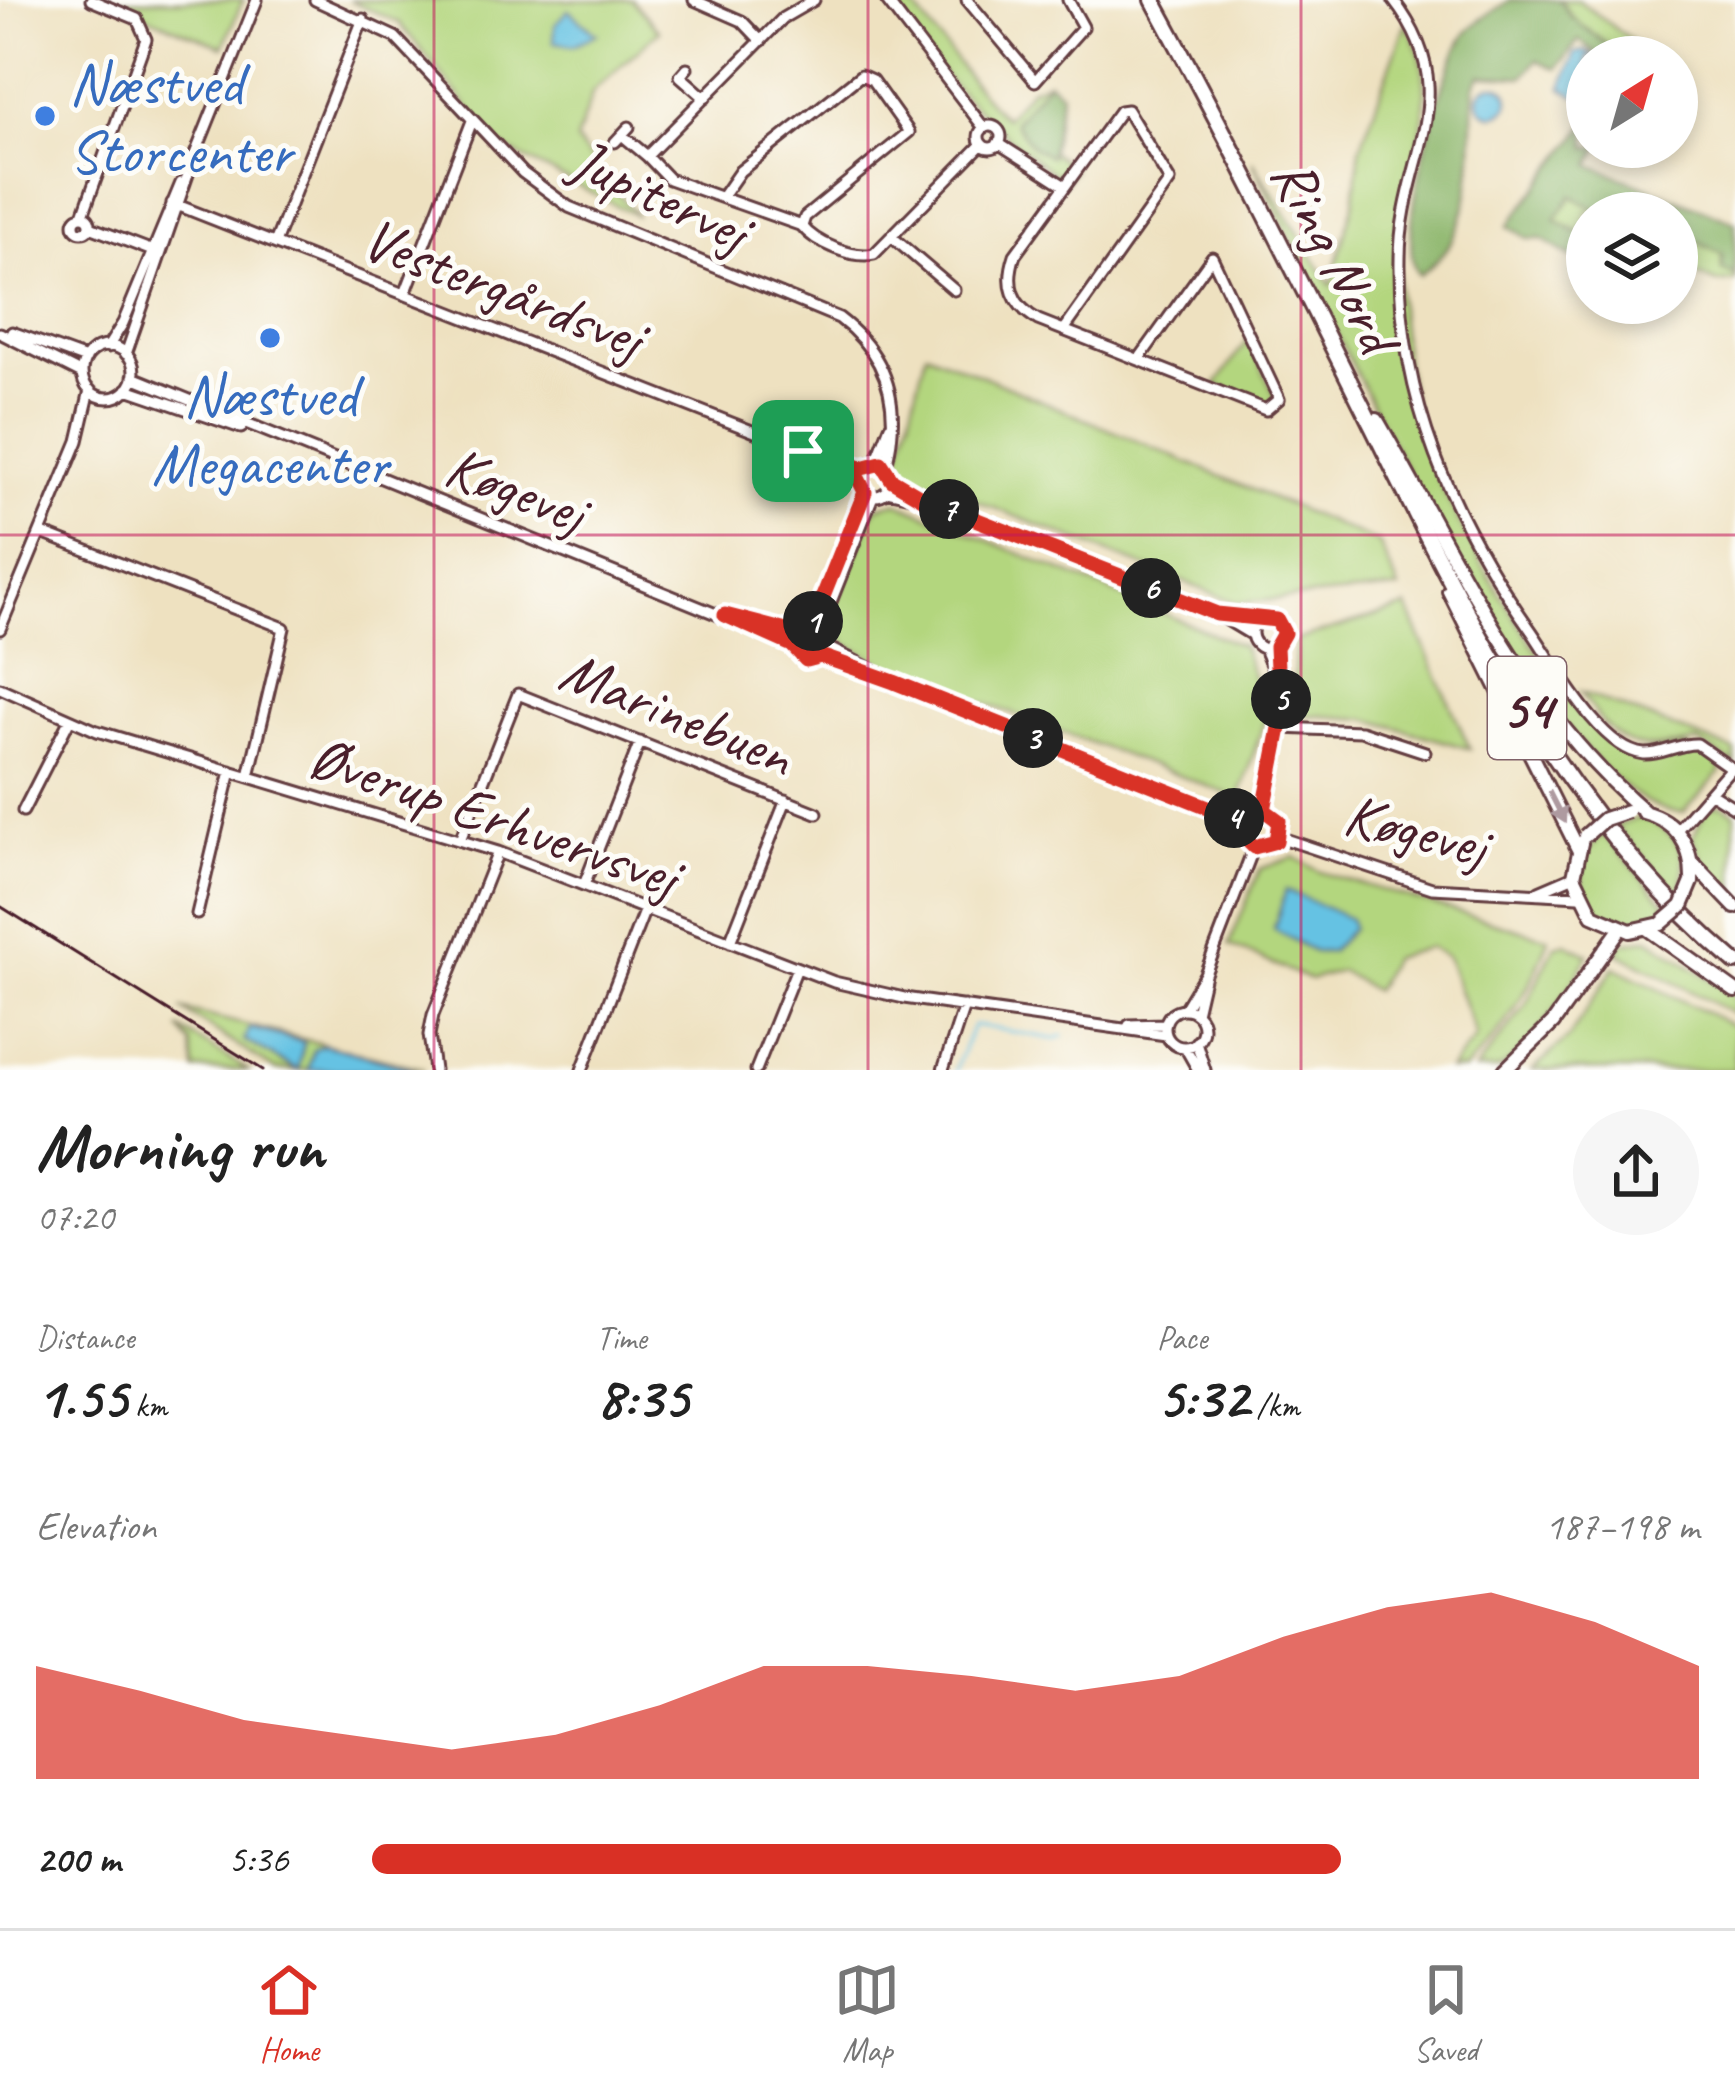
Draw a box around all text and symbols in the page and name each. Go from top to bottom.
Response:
north arrow [1566,36,1698,168]
map controls [1566,36,1698,324]
place label: Næstved Storcenter [69,45,296,190]
marker: Næstved Storcenter [32,103,58,129]
street label: Jupitervej [557,120,767,272]
street label: Ring Nord [1254,145,1420,371]
button: layers [1566,192,1698,324]
street label: Vestergårdsvej [352,200,660,379]
marker: Næstved Megacenter [257,325,283,351]
place label: Næstved Megacenter [152,357,393,502]
pin [752,400,854,502]
icon: arrive [770,418,836,484]
street label: Køgevej [435,428,602,552]
pin: 7 [919,479,979,539]
text: 7 [942,488,956,530]
pin: 6 [1121,558,1181,618]
text: 6 [1143,567,1159,609]
pin: 1 [783,591,843,651]
text: 1 [806,600,820,642]
street label: Marinebuen [549,632,806,795]
road number: 54 [1488,657,1566,759]
pin: 5 [1251,669,1311,729]
text: 5 [1274,678,1288,720]
pin: 3 [1003,708,1063,768]
text: 3 [1026,717,1040,759]
street label: Øverup Erhvervsvej [300,718,695,917]
street label: Køgevej [1337,776,1500,886]
pin: 4 [1204,788,1264,848]
one-way arrow [1546,790,1566,825]
text: 4 [1227,797,1241,839]
text: Morning run [36,1106,324,1189]
button: share [1573,1109,1699,1235]
text: 07:20 [36,1193,114,1242]
text: Distance [36,1317,134,1359]
text: Time [596,1317,647,1359]
text: Pace [1157,1317,1208,1359]
text: 1.55 [36,1359,127,1435]
text: 8:35 [596,1359,688,1435]
text: 5:32 [1157,1359,1249,1435]
text: km [127,1385,167,1427]
text: /km [1249,1385,1300,1427]
text: Elevation [36,1502,156,1551]
text: 187–198 m [1545,1502,1699,1551]
text: 200 m [36,1835,120,1884]
text: 5:36 [228,1835,288,1884]
tab: Home [256,1957,322,2071]
tab: Map [834,1957,900,2071]
tab: Saved [1413,1957,1479,2071]

